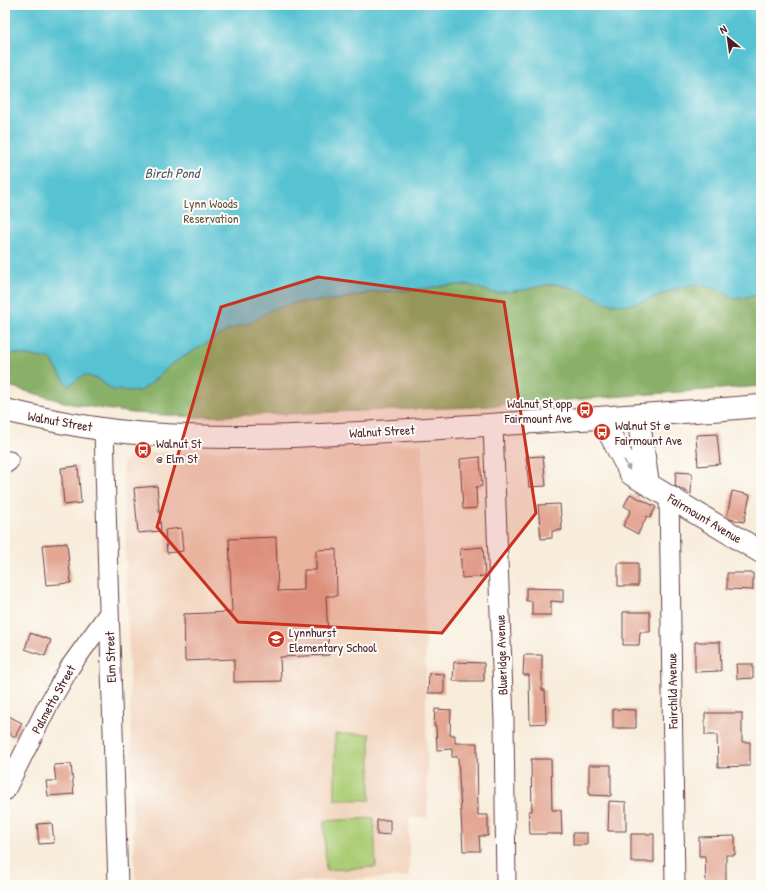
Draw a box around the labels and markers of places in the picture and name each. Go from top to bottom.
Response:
place label: Walnut St opp Fairmount Ave [504,394,572,427]
bus stop icon: Walnut St opp Fairmount Ave [575,400,595,420]
place label: Walnut St @ Fairmount Ave [614,416,682,449]
bus stop icon: Walnut St @ Fairmount Ave [592,422,612,442]
place label: Walnut St @ Elm St [156,434,202,467]
bus stop icon: Walnut St @ Elm St [133,440,153,460]
place label: Lynnhurst Elementary School [289,623,377,656]
school or university icon: Lynnhurst Elementary School [266,629,286,649]

